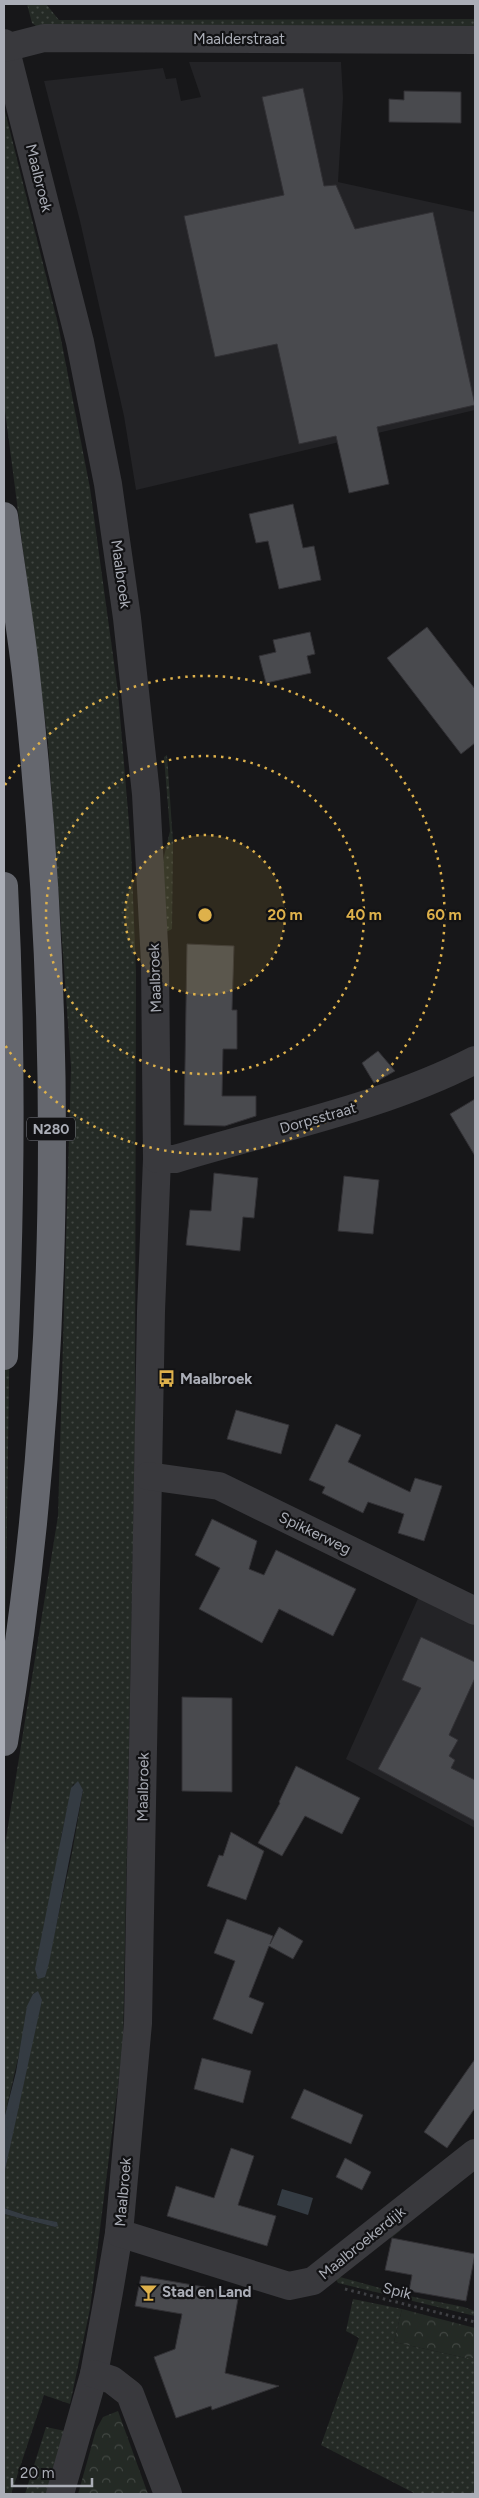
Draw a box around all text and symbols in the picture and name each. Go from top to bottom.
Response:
street label: Maalderstraat [193,30,285,48]
street label: Maalbroek [22,142,56,215]
street label: Maalbroek [107,538,135,610]
centre of rings [196,906,214,924]
text: 20 m [267,906,303,924]
text: 40 m [346,906,382,924]
text: 60 m [426,906,462,924]
street label: Maalbroek [145,942,165,1013]
street label: Dorpsstraat [278,1098,359,1137]
road number: N280 [27,1118,75,1140]
bus stop icon: Maalbroek [156,1369,176,1389]
place label: Maalbroek [180,1370,252,1388]
street label: Spikkerweg [276,1508,354,1558]
street label: Maalbroek [133,1751,153,1822]
street label: Maalbroek [111,2156,135,2227]
street label: Maalbroekerdijk [315,2202,409,2283]
street label: Spik [381,2279,414,2303]
bar icon: Stad en Land [138,2282,158,2302]
place label: Stad en Land [162,2283,251,2301]
scale bar [12,2456,92,2488]
text: 20 m [20,2464,54,2482]

